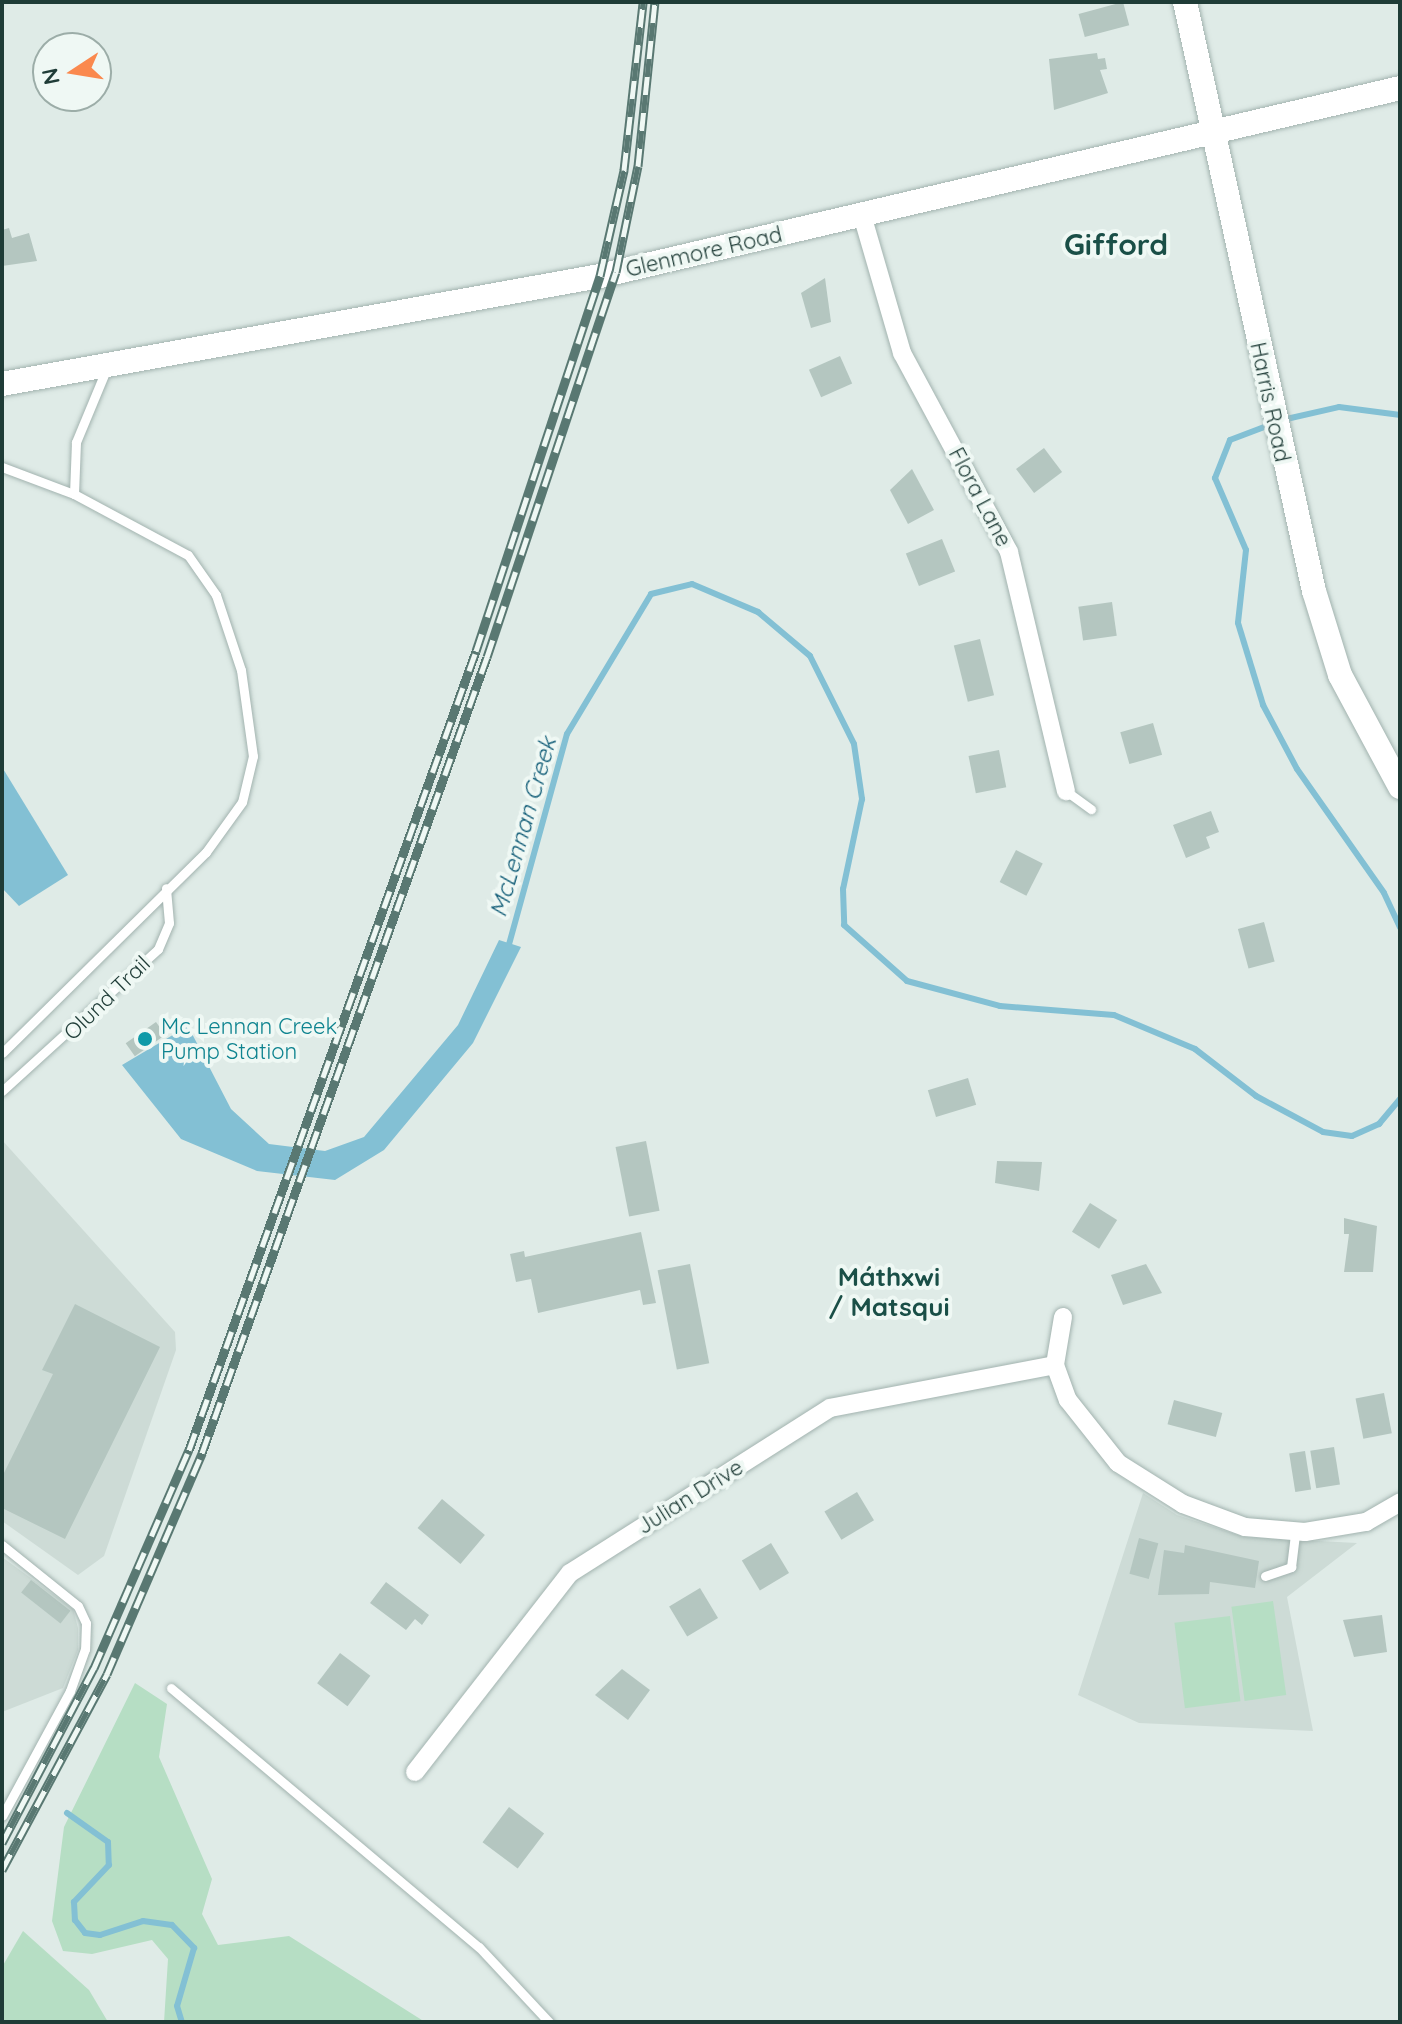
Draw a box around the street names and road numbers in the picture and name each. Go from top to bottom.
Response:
street label: Glenmore Road [623,221,785,283]
street label: Harris Road [1244,340,1296,464]
street label: Flora Lane [943,443,1017,551]
street label: Olund Trail [58,950,156,1046]
street label: Julian Drive [632,1454,748,1540]

